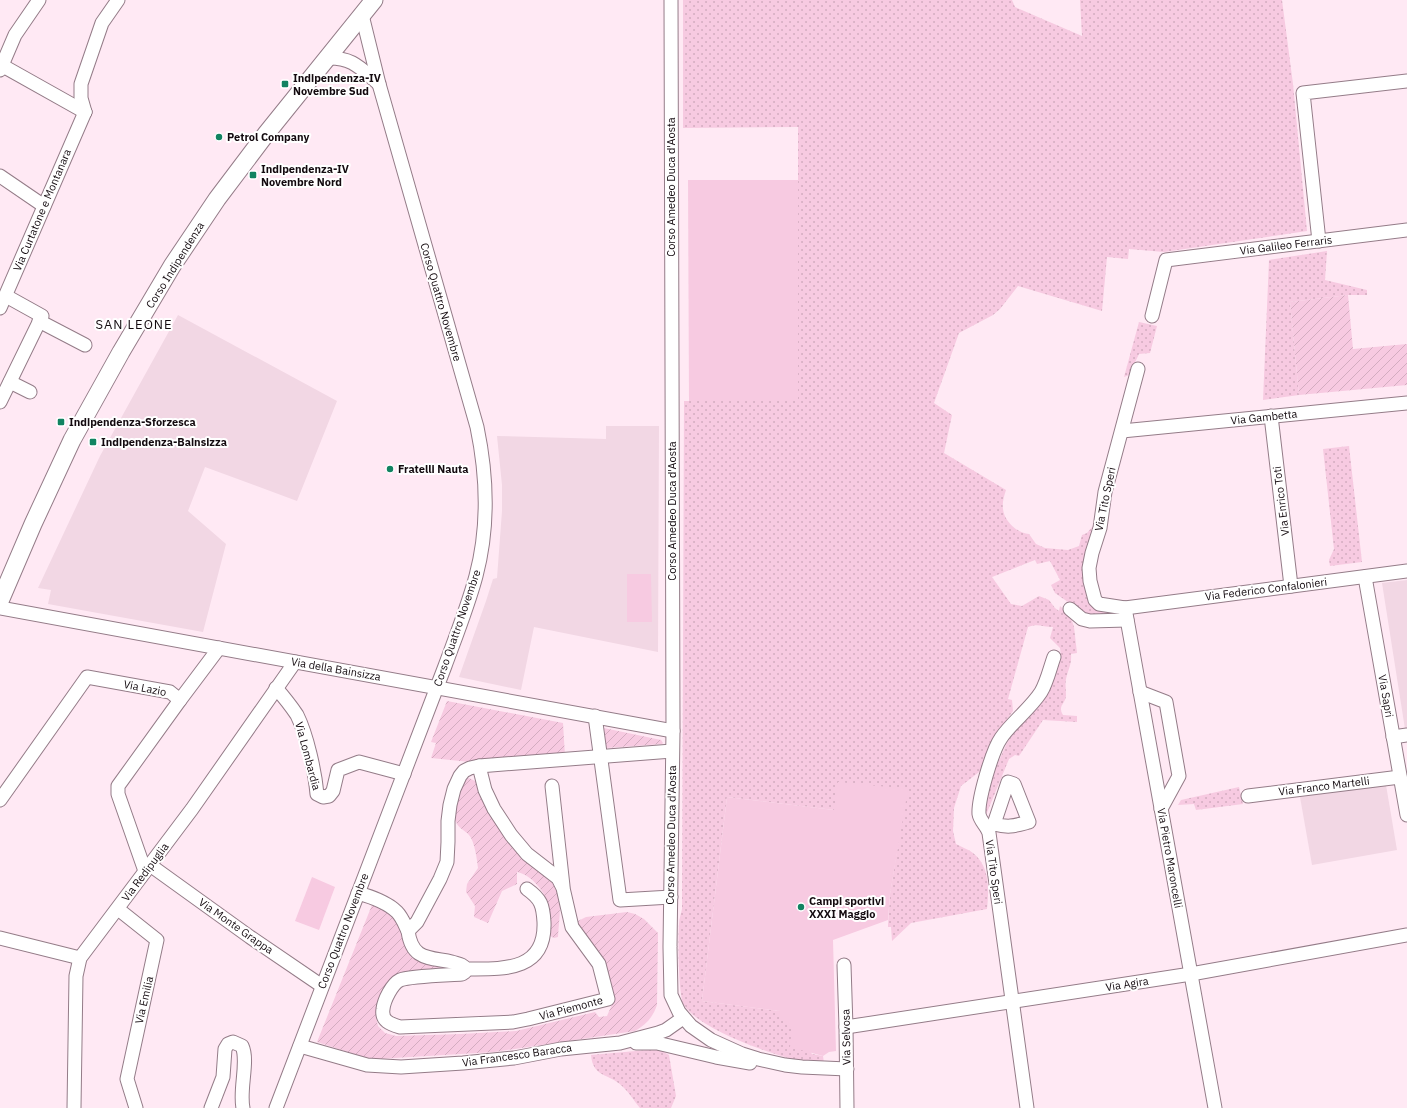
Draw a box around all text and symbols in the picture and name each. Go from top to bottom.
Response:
place label: Indipendenza-IV Novembre Sud [293,71,381,98]
marker: Indipendenza-IV Novembre Sud [280,79,290,89]
street label: Corso Amedeo Duca d'Aosta [664,117,678,257]
place label: Petrol Company [227,130,310,144]
marker: Petrol Company [214,132,224,142]
street label: Via Curtatone e Montanara [10,147,74,273]
place label: Indipendenza-IV Novembre Nord [261,162,349,189]
marker: Indipendenza-IV Novembre Nord [248,170,258,180]
street label: Corso Indipendenza [143,219,207,311]
street label: Via Galileo Ferraris [1239,232,1333,258]
street label: Corso Quattro Novembre [417,241,465,363]
district label: SAN LEONE [95,316,173,333]
street label: Via Gambetta [1230,407,1298,427]
place label: Indipendenza-Sforzesca [69,415,196,429]
marker: Indipendenza-Sforzesca [56,417,66,427]
place label: Indipendenza-Bainsizza [101,435,227,449]
marker: Indipendenza-Bainsizza [88,437,98,447]
street label: Corso Amedeo Duca d'Aosta [665,441,679,581]
place label: Fratelli Nauta [398,462,469,476]
marker: Fratelli Nauta [385,464,395,474]
street label: Via Enrico Toti [1270,465,1292,537]
street label: Via Tito Speri [1091,466,1119,532]
street label: Corso Quattro Novembre [430,568,484,688]
street label: Via Federico Confalonieri [1204,575,1328,603]
street label: Via della Bainsizza [290,654,382,684]
street label: Via Sapri [1375,673,1397,719]
street label: Via Lazio [122,677,168,699]
street label: Via Lombardia [292,720,324,792]
street label: Corso Amedeo Duca d'Aosta [663,765,679,905]
street label: Via Franco Martelli [1278,773,1370,799]
street label: Via Pietro Maroncelli [1154,807,1186,909]
street label: Via Tito Speri [983,839,1005,905]
street label: Via Redipuglia [118,840,172,904]
street label: Corso Quattro Novembre [314,871,372,991]
place label: Campi sportivi XXXI Maggio [809,894,884,921]
street label: Via Monte Grappa [196,895,276,957]
marker: Campi sportivi XXXI Maggio [796,902,806,912]
street label: Via Agira [1104,974,1150,994]
street label: Via Emilia [132,975,156,1025]
street label: Via Piemonte [538,993,604,1023]
street label: Via Selvosa [839,1009,853,1065]
street label: Via Francesco Baracca [461,1040,573,1070]

